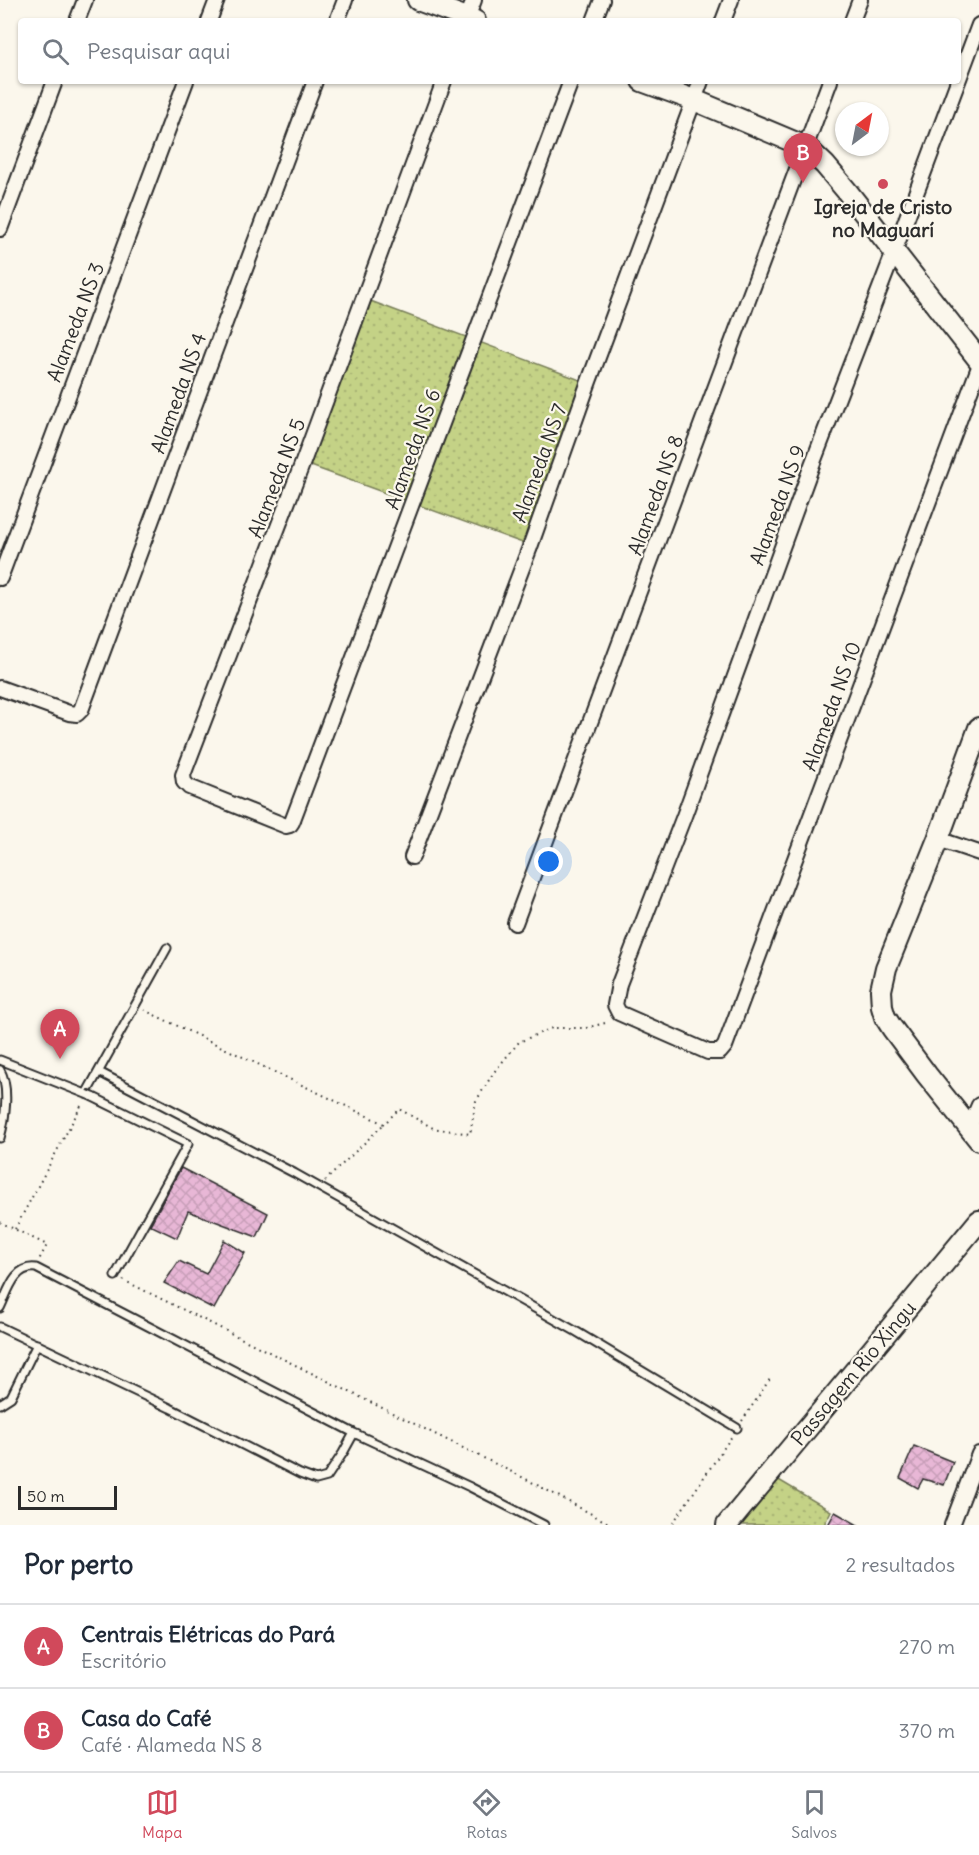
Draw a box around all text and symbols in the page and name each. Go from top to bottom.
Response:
search box [18,18,961,84]
icon: search [39,35,72,68]
text: Pesquisar aqui [87,37,230,65]
north arrow [835,102,889,156]
pin: B [784,134,822,183]
marker: Igreja de Cristo no Maguarí [876,177,890,191]
place label: Igreja de Cristo no Maguarí [814,194,952,242]
street label: Alameda NS 3 [41,259,109,385]
street label: Alameda NS 4 [145,329,211,457]
street label: Alameda NS 6 [379,385,445,513]
street label: Alameda NS 7 [506,400,572,526]
street label: Alameda NS 5 [242,415,310,541]
street label: Alameda NS 8 [622,431,688,559]
street label: Alameda NS 9 [744,441,810,569]
street label: Alameda NS 10 [796,638,866,774]
your location [534,847,563,876]
pin: A [40,1010,80,1059]
street label: Passagem Rio Xingu [785,1296,921,1450]
scale bar [18,1483,117,1510]
text: 50 m [27,1486,65,1506]
text: Por perto [24,1548,133,1581]
text: 2 resultados [846,1552,955,1577]
text: Centrais Elétricas do Pará [81,1620,335,1648]
text: A [37,1634,50,1659]
text: 270 m [899,1634,955,1659]
text: Escritório [81,1648,167,1673]
text: Casa do Café [81,1704,212,1732]
text: B [37,1718,50,1743]
text: 370 m [898,1718,955,1743]
text: Café · Alameda NS 8 [81,1732,262,1757]
tab: Mapa [142,1786,182,1842]
tab: Rotas [466,1786,507,1842]
tab: Salvos [791,1786,837,1842]

